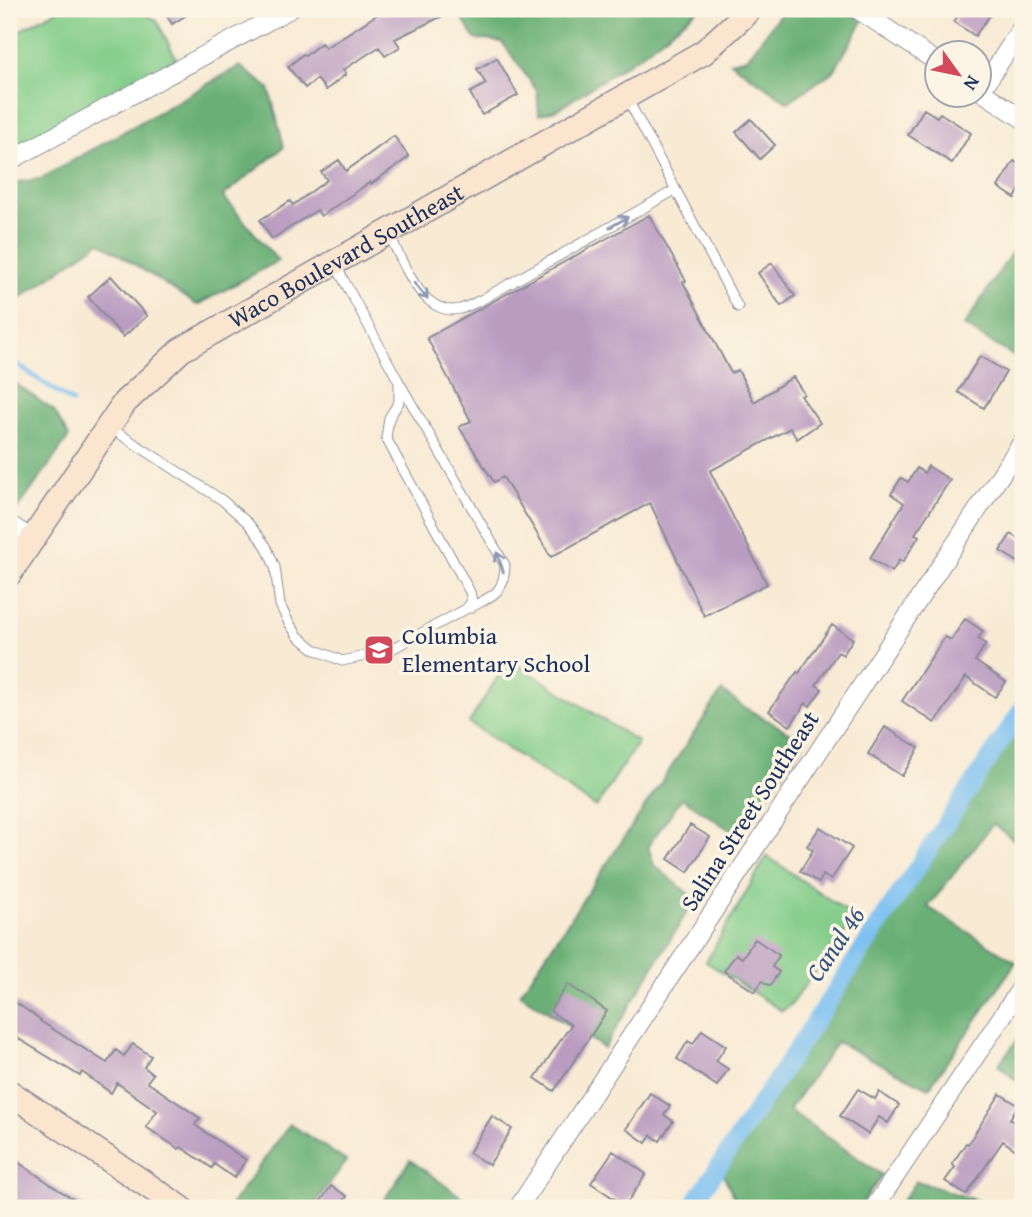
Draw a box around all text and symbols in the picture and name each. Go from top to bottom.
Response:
north arrow [923,38,993,108]
text: N [957,70,987,96]
street label: Waco Boulevard Southeast [222,174,471,336]
one-way arrow [609,215,629,229]
one-way arrow [413,282,429,300]
one-way arrow [493,552,505,573]
place label: Columbia Elementary School [402,618,590,681]
school or university icon: Columbia Elementary School [362,633,396,667]
street label: Salina Street Southeast [672,703,828,918]
water label: Canal 46 [795,898,874,989]

